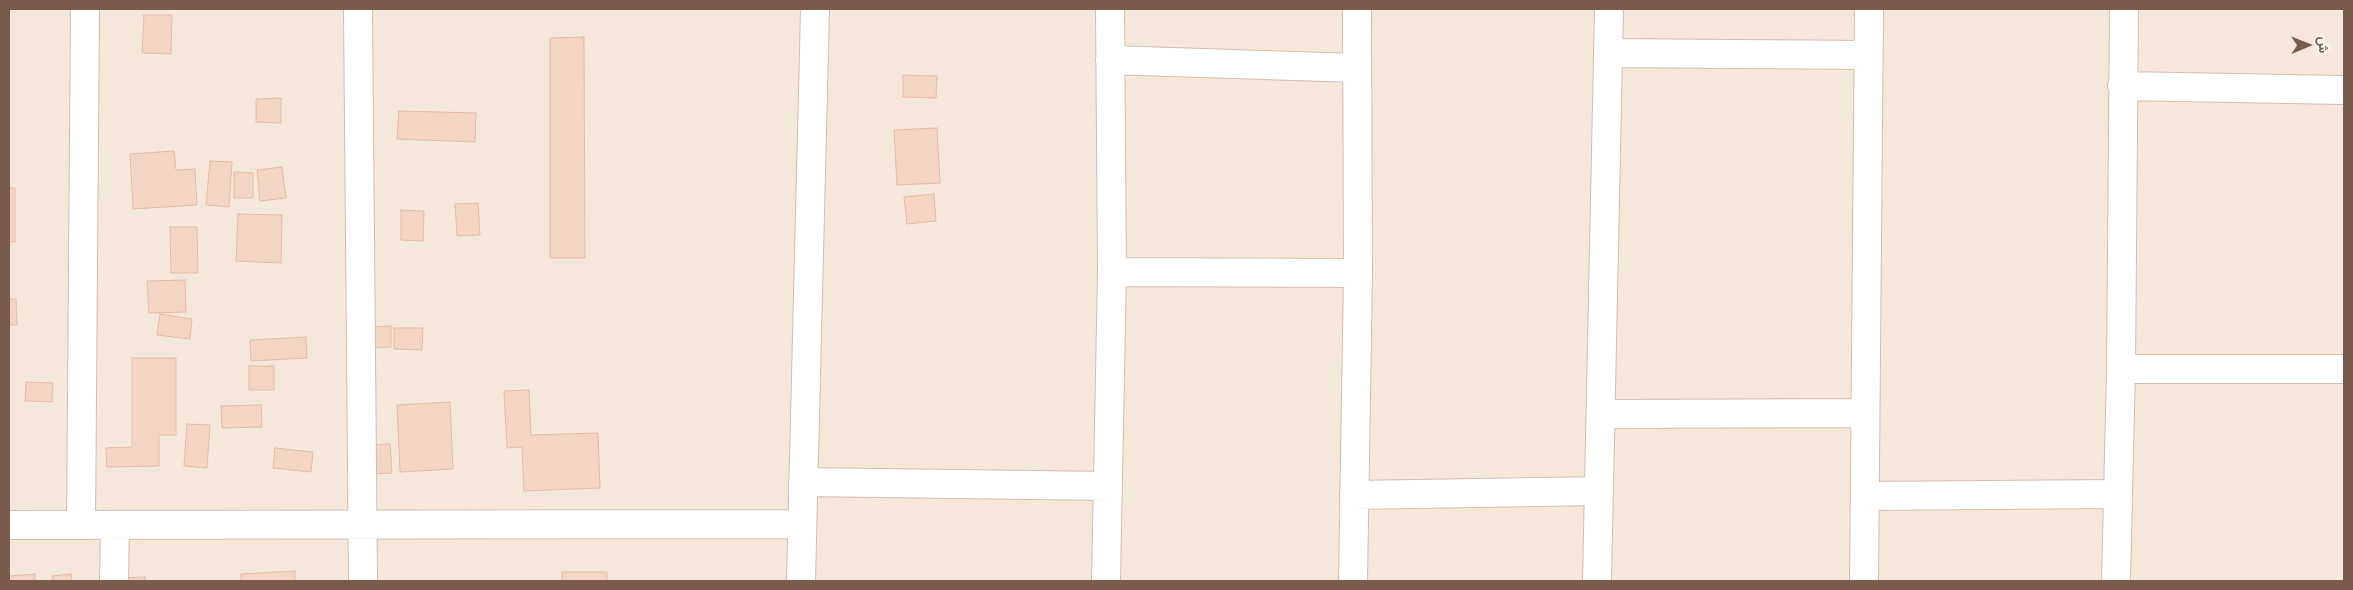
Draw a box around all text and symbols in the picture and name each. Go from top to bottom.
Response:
north arrow [2283,20,2333,70]
text: ش [2315,36,2332,53]

